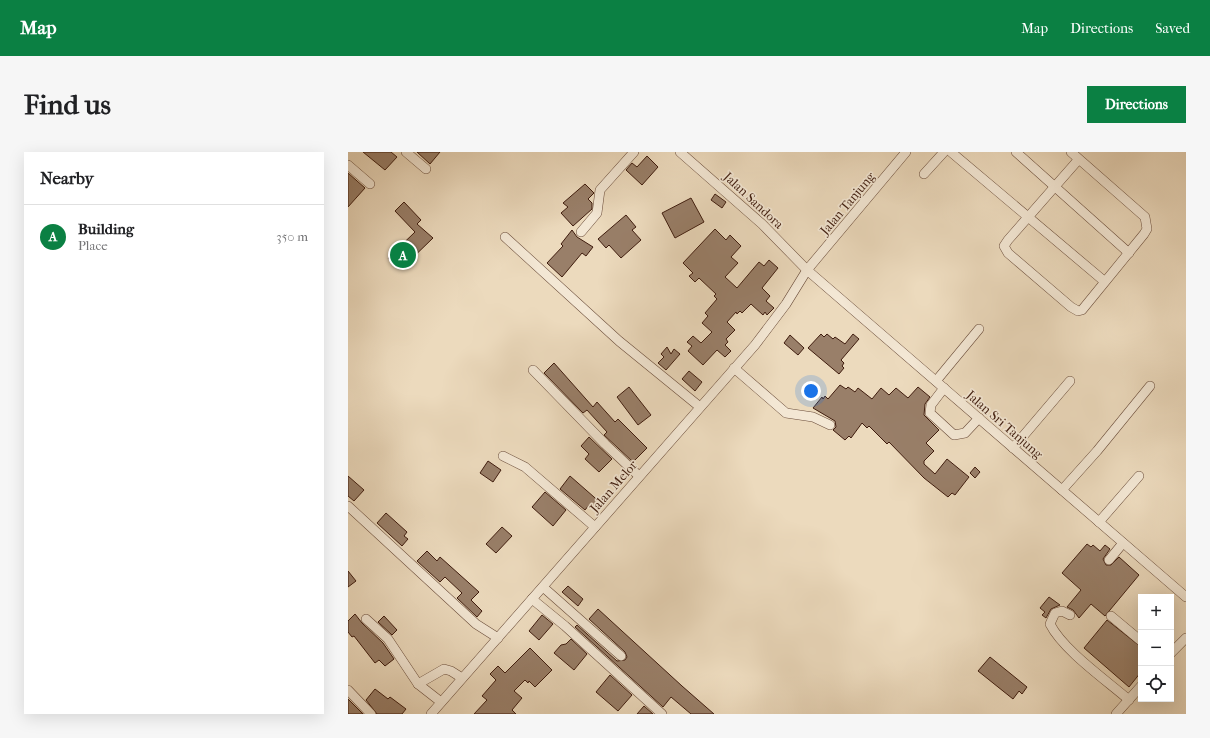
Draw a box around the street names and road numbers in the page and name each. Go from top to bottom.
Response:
street label: Jalan Sandora [720,168,787,232]
street label: Jalan Tanjung [816,168,879,238]
street label: Jalan Sri Tanjung [963,387,1047,462]
street label: Jalan Melor [586,457,640,516]

